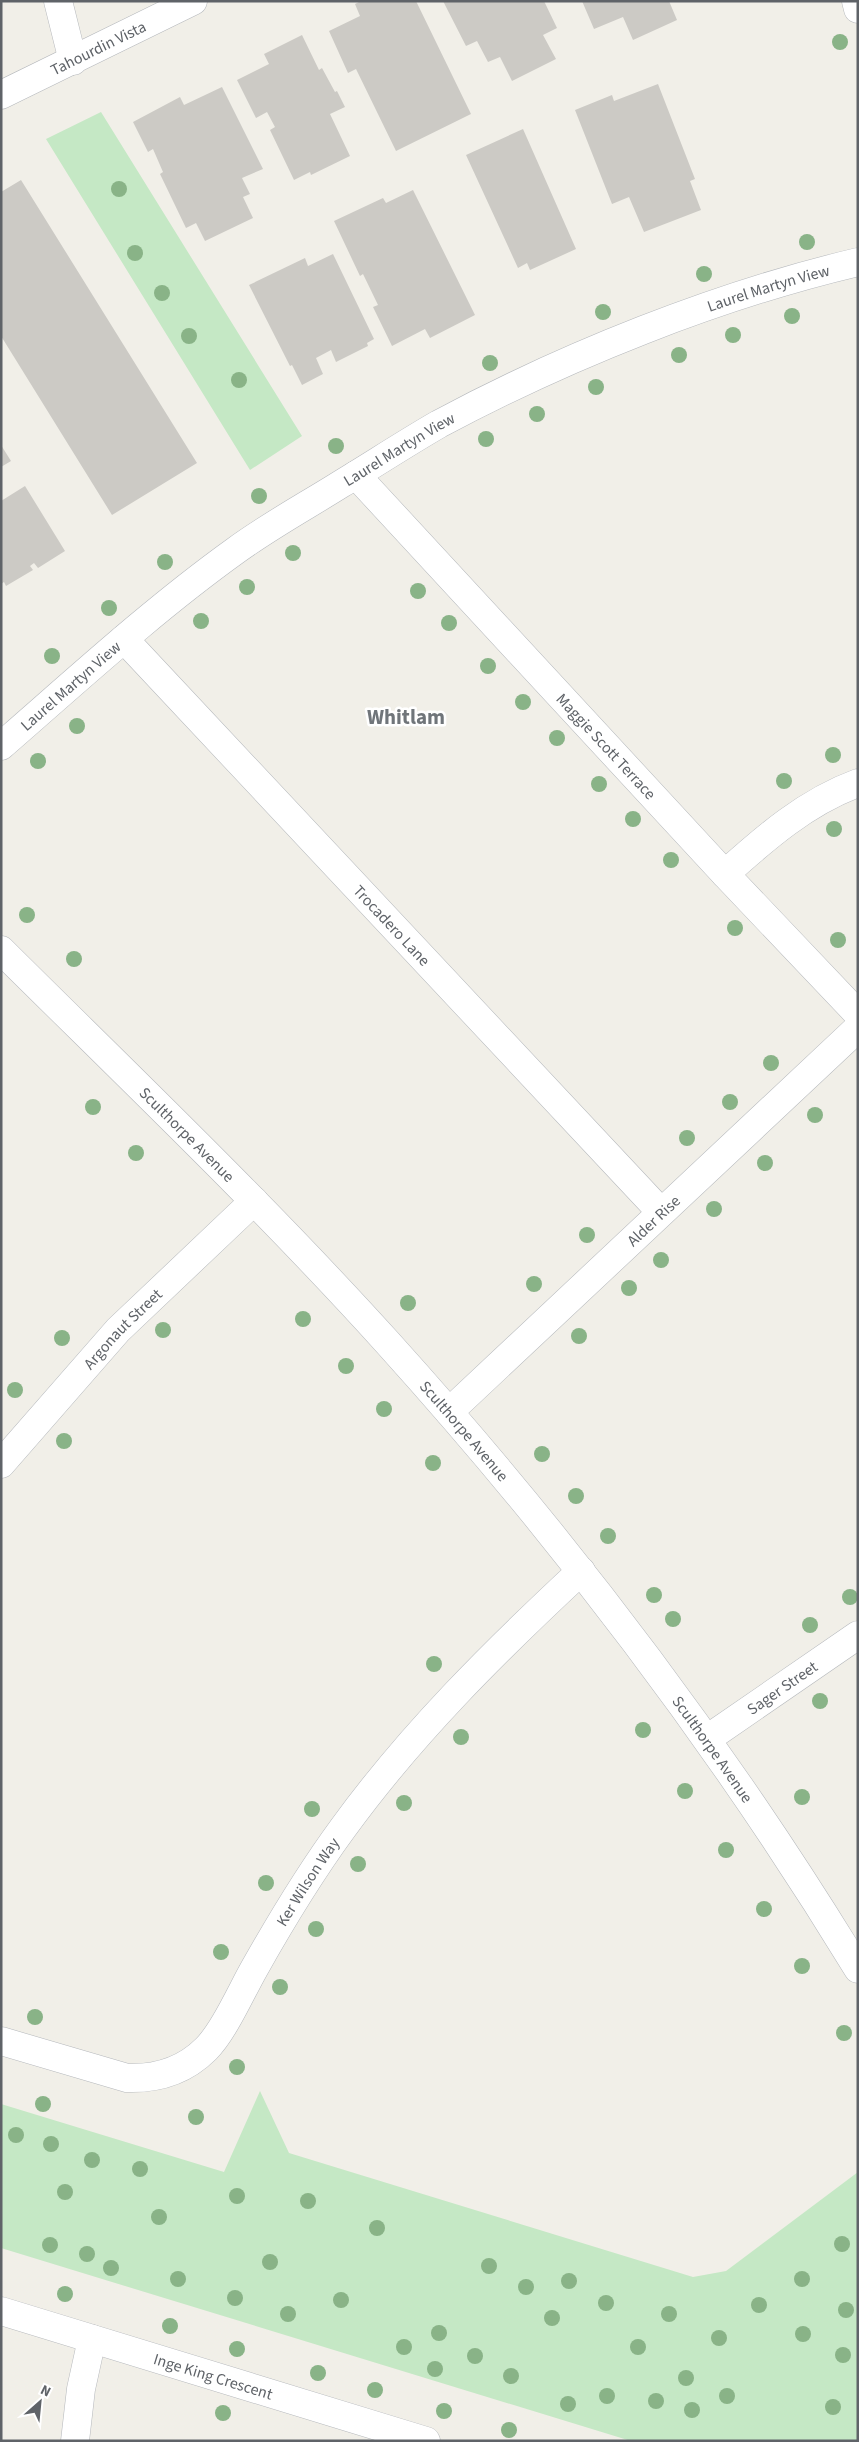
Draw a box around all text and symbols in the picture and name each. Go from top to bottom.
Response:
street label: Tahourdin Vista [47,16,150,81]
street label: Laurel Martyn View [704,259,833,318]
street label: Laurel Martyn View [339,407,459,492]
street label: Laurel Martyn View [16,636,126,736]
street label: Maggie Scott Terrace [551,689,661,805]
district label: Whitlam [367,702,445,732]
street label: Trocadero Lane [348,880,435,971]
street label: Sculthorpe Avenue [134,1082,239,1187]
street label: Alder Rise [622,1190,685,1252]
street label: Argonaut Street [79,1283,168,1374]
street label: Sculthorpe Avenue [414,1376,513,1486]
street label: Sager Street [743,1656,823,1720]
street label: Sculthorpe Avenue [667,1692,758,1808]
street label: Ker Wilson Way [271,1833,345,1931]
street label: Inge King Crescent [151,2348,276,2406]
north arrow [15,2377,65,2427]
text: N [37,2380,54,2402]

